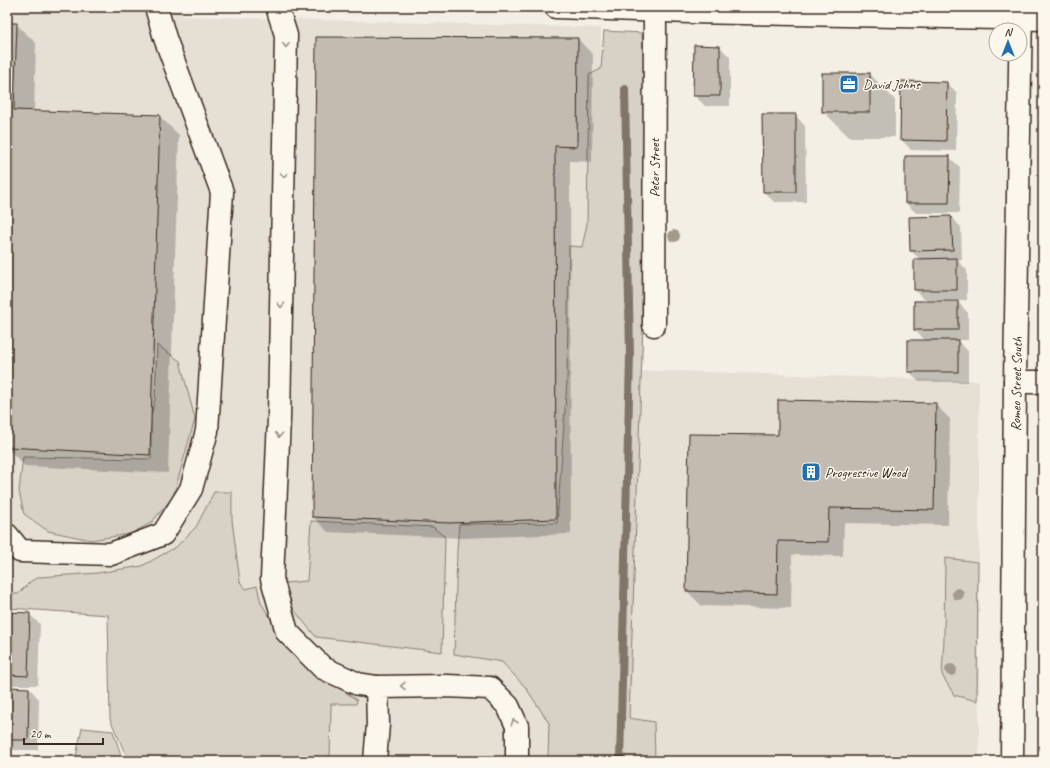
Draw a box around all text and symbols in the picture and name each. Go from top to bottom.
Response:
north arrow [988,22,1028,62]
text: N [1005,25,1014,39]
one-way arrow [282,42,290,48]
office icon: David Johns [838,73,860,95]
place label: David Johns [863,76,921,93]
street label: Peter Street [646,137,663,197]
one-way arrow [279,172,288,178]
one-way arrow [277,302,285,308]
street label: Romeo Street South [1007,336,1026,431]
one-way arrow [274,432,283,438]
building icon: Progressive Wood [800,461,822,483]
place label: Progressive Wood [825,464,909,481]
one-way arrow [400,682,406,690]
one-way arrow [511,719,519,726]
scale bar [24,720,103,746]
text: 20 m [30,726,52,742]

